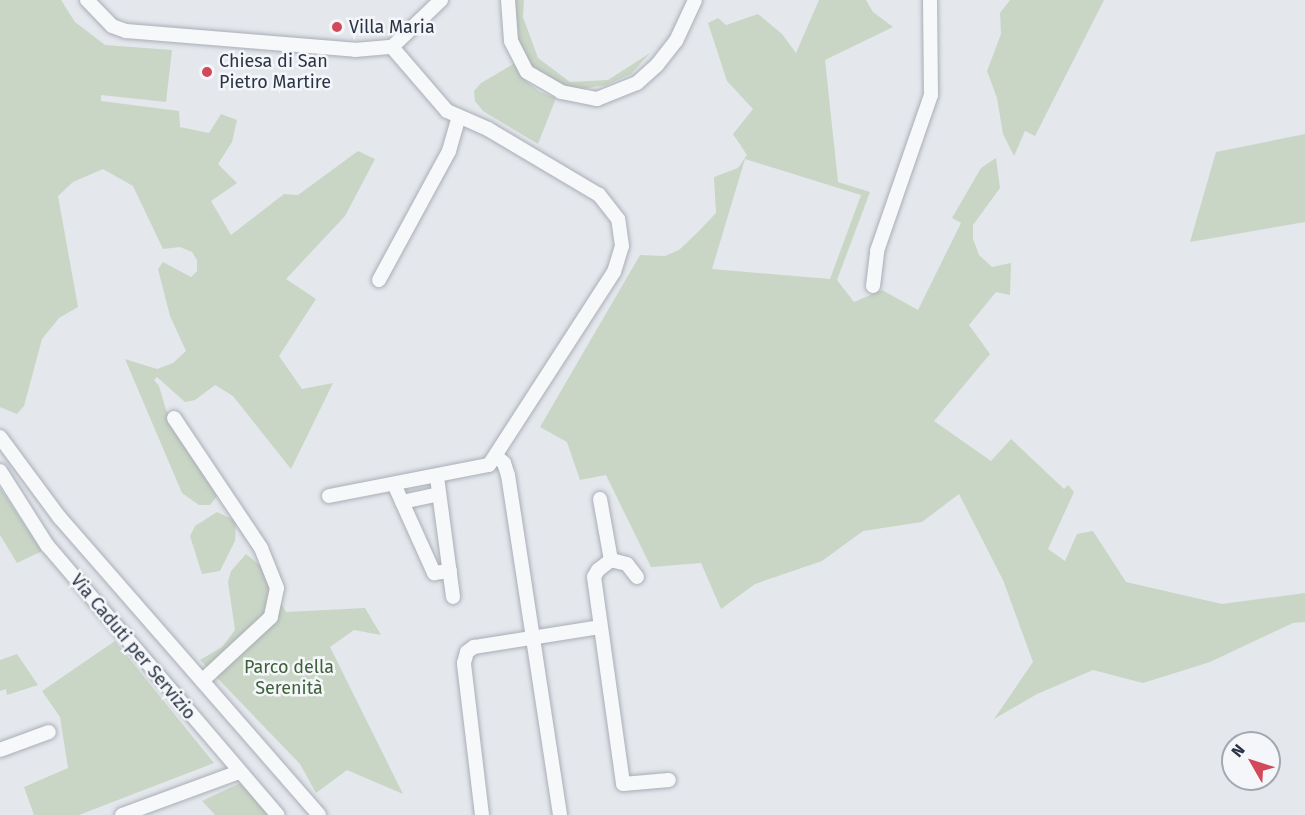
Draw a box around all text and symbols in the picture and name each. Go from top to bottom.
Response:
place label: Villa Maria [349,16,435,38]
marker: Villa Maria [330,20,344,34]
place label: Chiesa di San Pietro Martire [219,51,331,94]
marker: Chiesa di San Pietro Martire [200,65,214,79]
street label: Via Caduti per Servizio [66,570,200,724]
park label: Parco della Serenità [244,657,334,700]
north arrow [1221,731,1281,791]
text: N [1227,741,1249,761]

